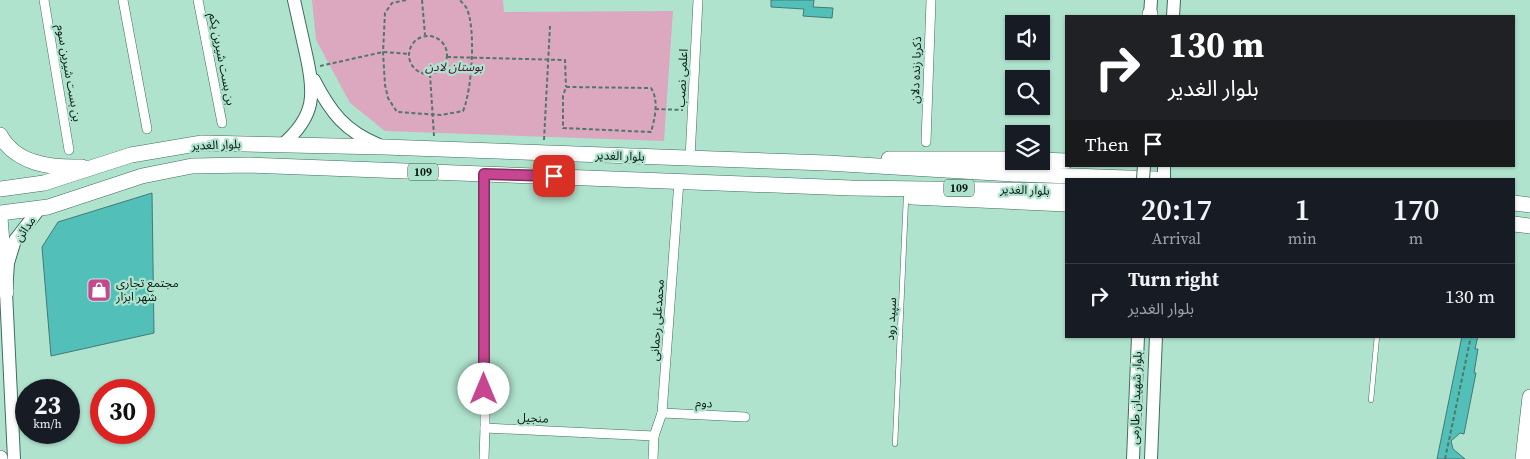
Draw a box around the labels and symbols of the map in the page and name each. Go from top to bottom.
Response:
street label: بن بست شیرین یکم [204,11,239,107]
street label: بن بست شیرین سوم [52,23,85,123]
street label: ذکریا زنده دلان [907,36,925,104]
street label: اعلمی نصب [672,48,692,108]
park label: بوستان لادن [425,59,484,75]
street label: بلوار الغدیر [190,136,241,154]
street label: بلوار الغدیر [594,147,645,165]
pin [533,155,575,197]
road number: 109 [408,163,438,180]
road number: 109 [944,180,974,197]
street label: بلوار الغدیر [999,181,1050,199]
street label: مدائن [11,213,39,245]
place label: مجتمع تجاری شهر ابزار [115,275,179,305]
shop icon: مجتمع تجاری شهر ابزار [86,277,112,303]
street label: محمدعلی رحمانی [646,279,668,361]
street label: سپید رود [882,297,900,341]
street label: بلوار شهیدان طارمی [1126,351,1146,445]
position arrow [457,362,509,414]
speed limit sign: 30 [90,379,155,444]
street label: دوم [695,395,713,412]
street label: منجیل [517,409,549,427]

